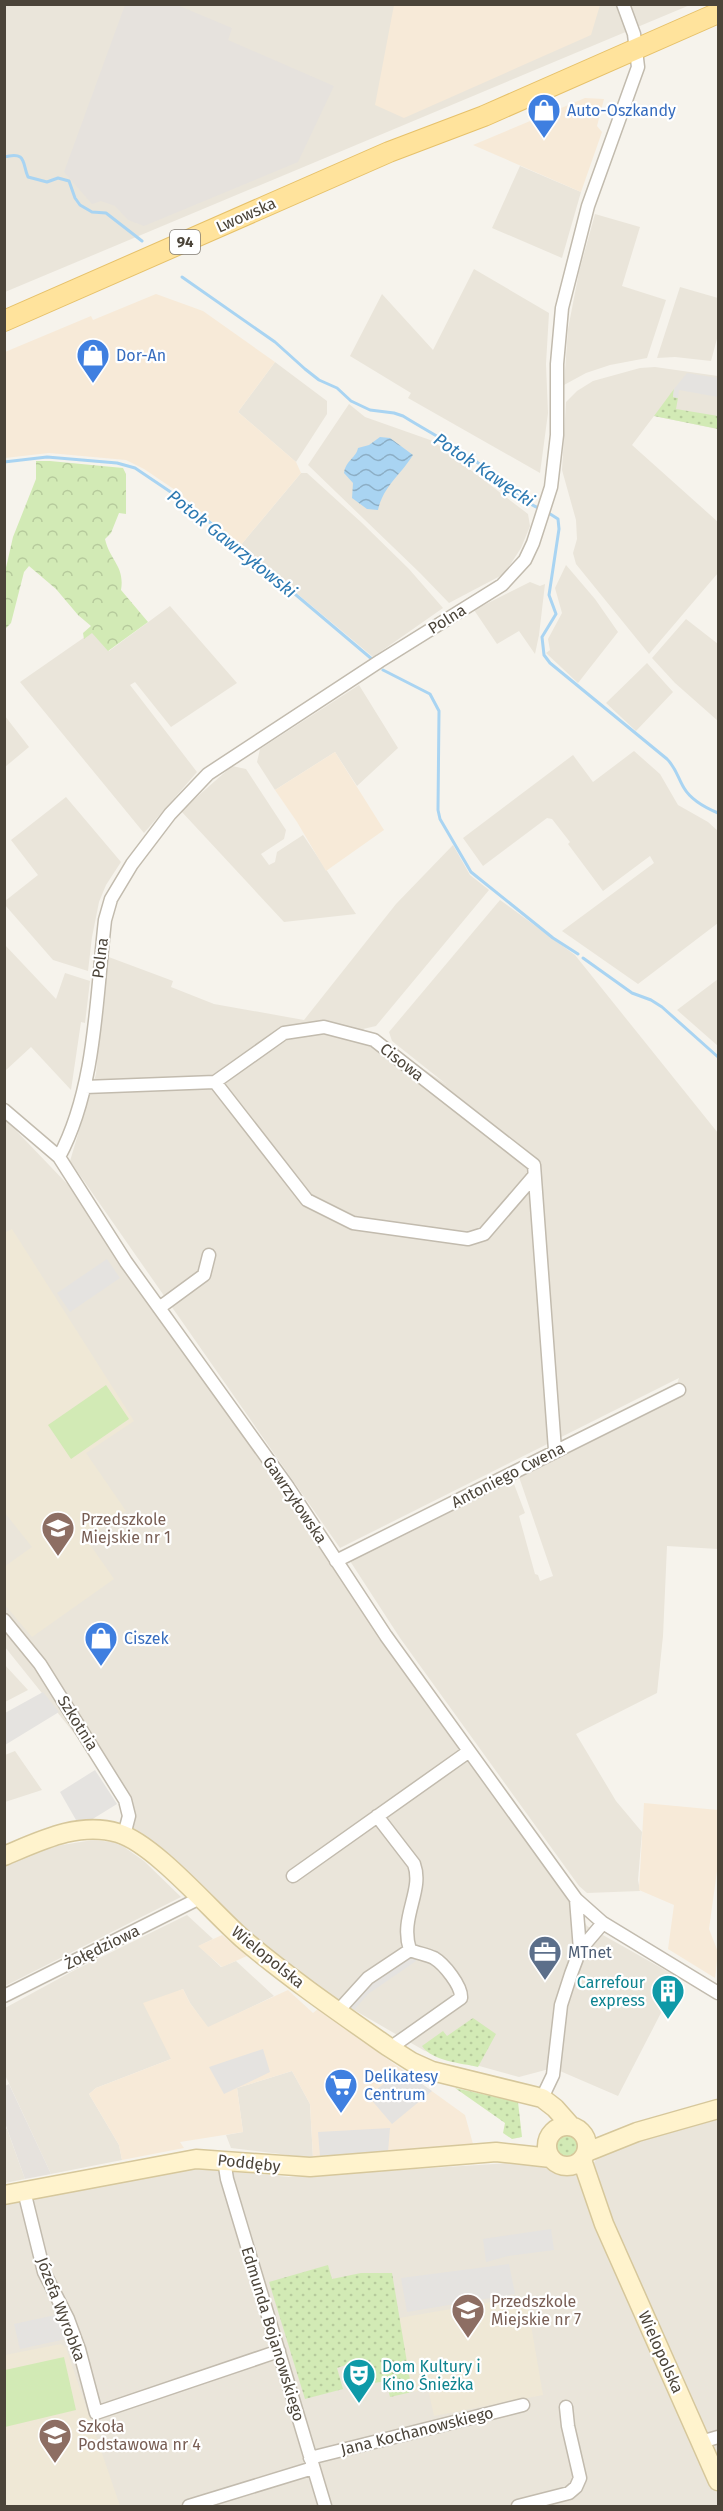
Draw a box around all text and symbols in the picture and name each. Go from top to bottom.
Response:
shop icon: Auto-Oszkandy [526,92,562,139]
place label: Auto-Oszkandy [567,101,676,120]
street label: Lwowska [213,193,279,237]
road number: 94 [170,230,200,254]
shop icon: Dor-An [75,337,111,384]
place label: Dor-An [116,346,166,365]
water label: Potok Kawęcki [429,428,539,512]
water label: Potok Gawrzyłowski [163,485,301,603]
street label: Polna [425,600,469,638]
street label: Polna [88,937,112,979]
street label: Cisowa [376,1039,428,1085]
street label: Antoniego Cwena [448,1438,568,1512]
street label: Gawrzyłowska [259,1453,331,1547]
school or university icon: Przedszkole Miejskie nr 1 [40,1510,76,1557]
place label: Przedszkole Miejskie nr 1 [81,1510,171,1547]
shop icon: Ciszek [83,1620,119,1667]
place label: Ciszek [124,1629,170,1648]
street label: Szkotnia [54,1692,102,1754]
street label: Żołędziowa [61,1920,143,1973]
street label: Wielopolska [228,1922,308,1992]
office icon: MTnet [527,1934,563,1981]
place label: MTnet [568,1943,612,1962]
place label: Carrefour express [577,1973,646,2010]
building icon: Carrefour express [650,1973,686,2020]
supermarket icon: Delikatesy Centrum [323,2067,359,2114]
place label: Delikatesy Centrum [364,2067,438,2104]
street label: Poddęby [217,2150,282,2176]
street label: Edmunda Bojanowskiego [237,2244,309,2424]
street label: Józefa Wyrobka [32,2254,90,2364]
school or university icon: Przedszkole Miejskie nr 7 [450,2292,486,2339]
place label: Przedszkole Miejskie nr 7 [491,2292,581,2329]
street label: Wielopolska [634,2308,688,2396]
theatre icon: Dom Kultury i Kino Śnieżka [341,2357,377,2404]
place label: Dom Kultury i Kino Śnieżka [382,2357,481,2394]
street label: Jana Kochanowskiego [339,2403,495,2459]
school or university icon: Szkoła Podstawowa nr 4 [37,2417,73,2464]
place label: Szkoła Podstawowa nr 4 [78,2417,201,2454]

